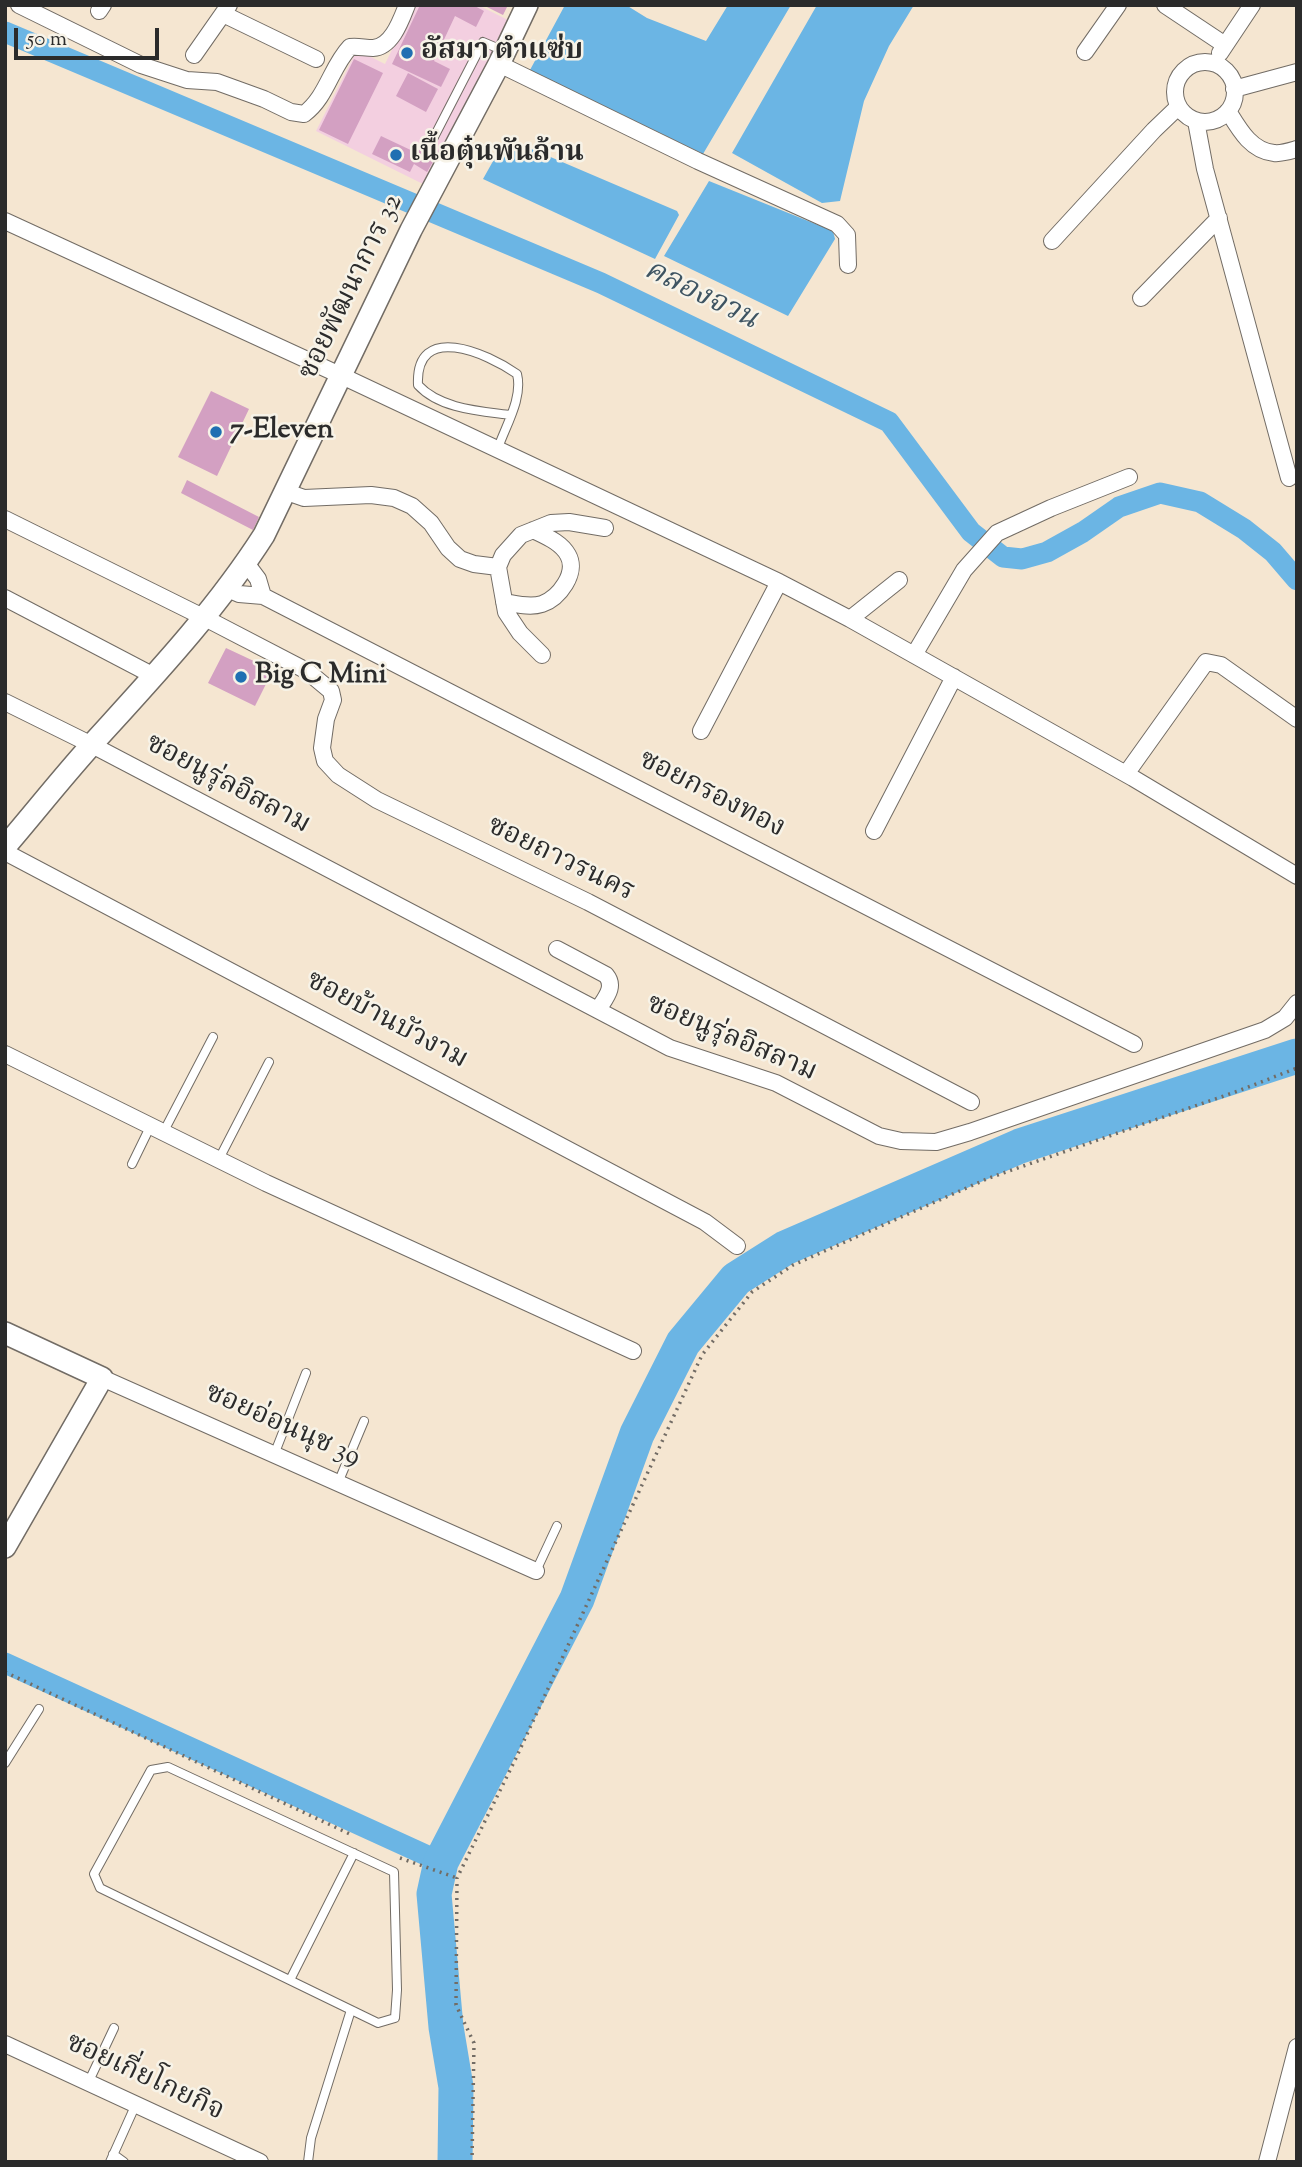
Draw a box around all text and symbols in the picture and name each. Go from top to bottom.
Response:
scale bar [18,14,163,58]
text: 50 m [27,25,67,55]
place label: อัสมา ตำแซ่บ [421,36,583,70]
marker: อัสมา ตำแซ่บ [399,45,415,61]
place label: เนื้อตุ๋นพันล้าน [410,138,584,172]
marker: เนื้อตุ๋นพันล้าน [388,147,404,163]
street label: ซอยพัฒนาการ 32 [294,190,412,386]
water label: คลองจวน [637,254,763,340]
place label: 7-Eleven [230,415,334,449]
marker: 7-Eleven [208,424,224,440]
place label: Big C Mini [255,660,387,694]
marker: Big C Mini [233,669,249,685]
street label: ซอยนูรุ่ลอิสลาม [139,729,315,843]
street label: ซอยกรองทอง [632,745,790,847]
street label: ซอยถาวรนคร [481,811,639,911]
street label: ซอยบ้านบัวงาม [300,965,472,1079]
street label: ซอยนูรุ่ลอิสลาม [641,989,821,1091]
street label: ซอยอ่อนนุช 39 [199,1378,365,1476]
street label: ซอยเกี่ยโกยกิจ [60,2028,228,2130]

